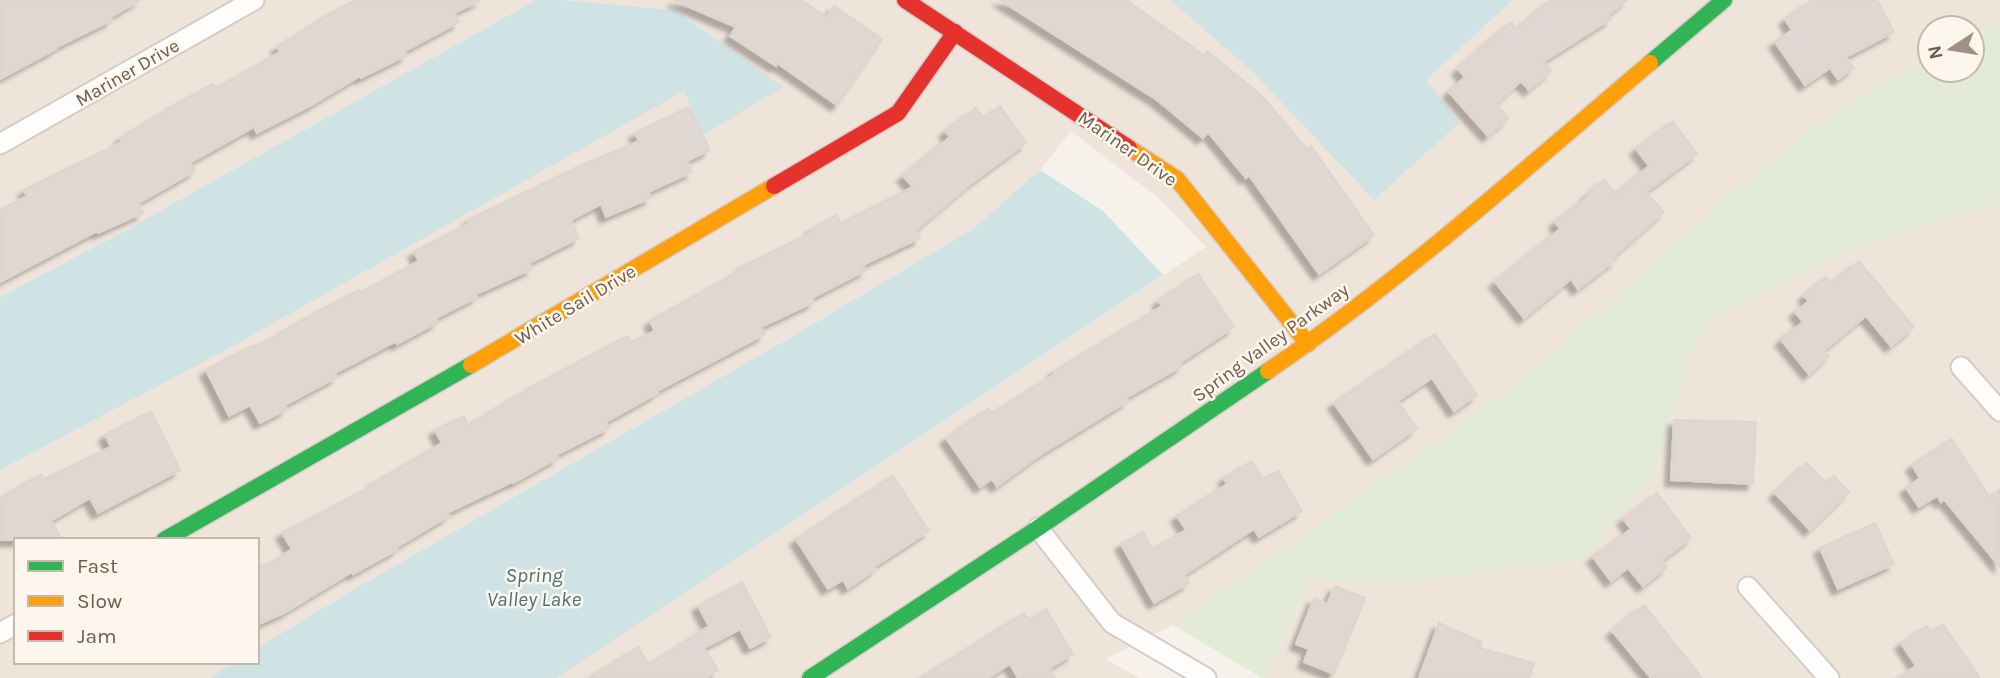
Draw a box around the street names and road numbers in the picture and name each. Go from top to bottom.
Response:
street label: Mariner Drive [72,34,183,111]
street label: Mariner Drive [1074,107,1181,191]
street label: White Sail Drive [511,260,640,350]
street label: Spring Valley Parkway [1188,279,1353,407]

